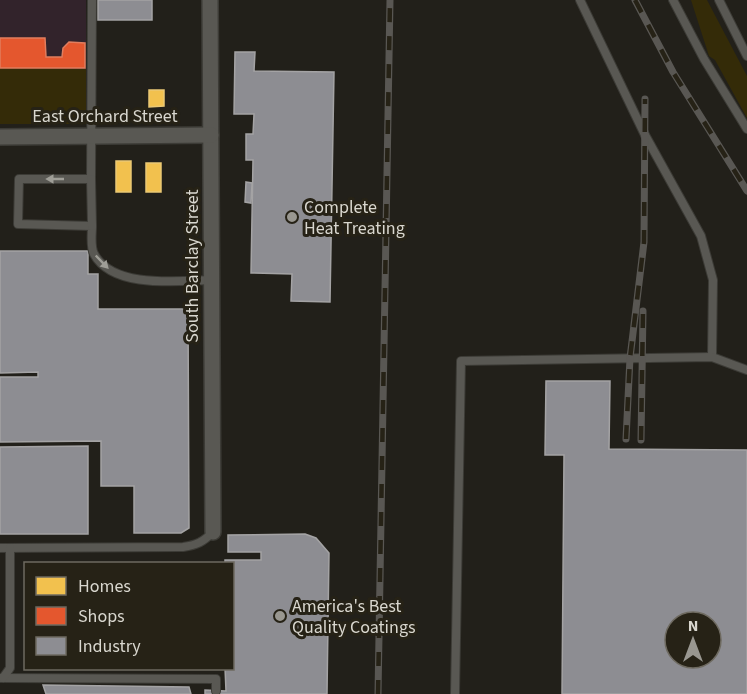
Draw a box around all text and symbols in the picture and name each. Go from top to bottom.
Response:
street label: East Orchard Street [32,104,178,129]
one-way arrow [46,174,65,184]
street label: South Barclay Street [180,189,205,343]
place label: Complete Heat Treating [304,195,405,241]
marker: Complete Heat Treating [285,210,299,224]
one-way arrow [95,254,109,269]
legend [24,562,234,670]
text: Homes [78,574,131,599]
place label: America's Best Quality Coatings [292,594,416,640]
text: Shops [78,604,125,629]
marker: America's Best Quality Coatings [273,609,287,623]
north arrow [663,610,723,670]
text: N [688,615,698,637]
text: Industry [78,634,141,659]

